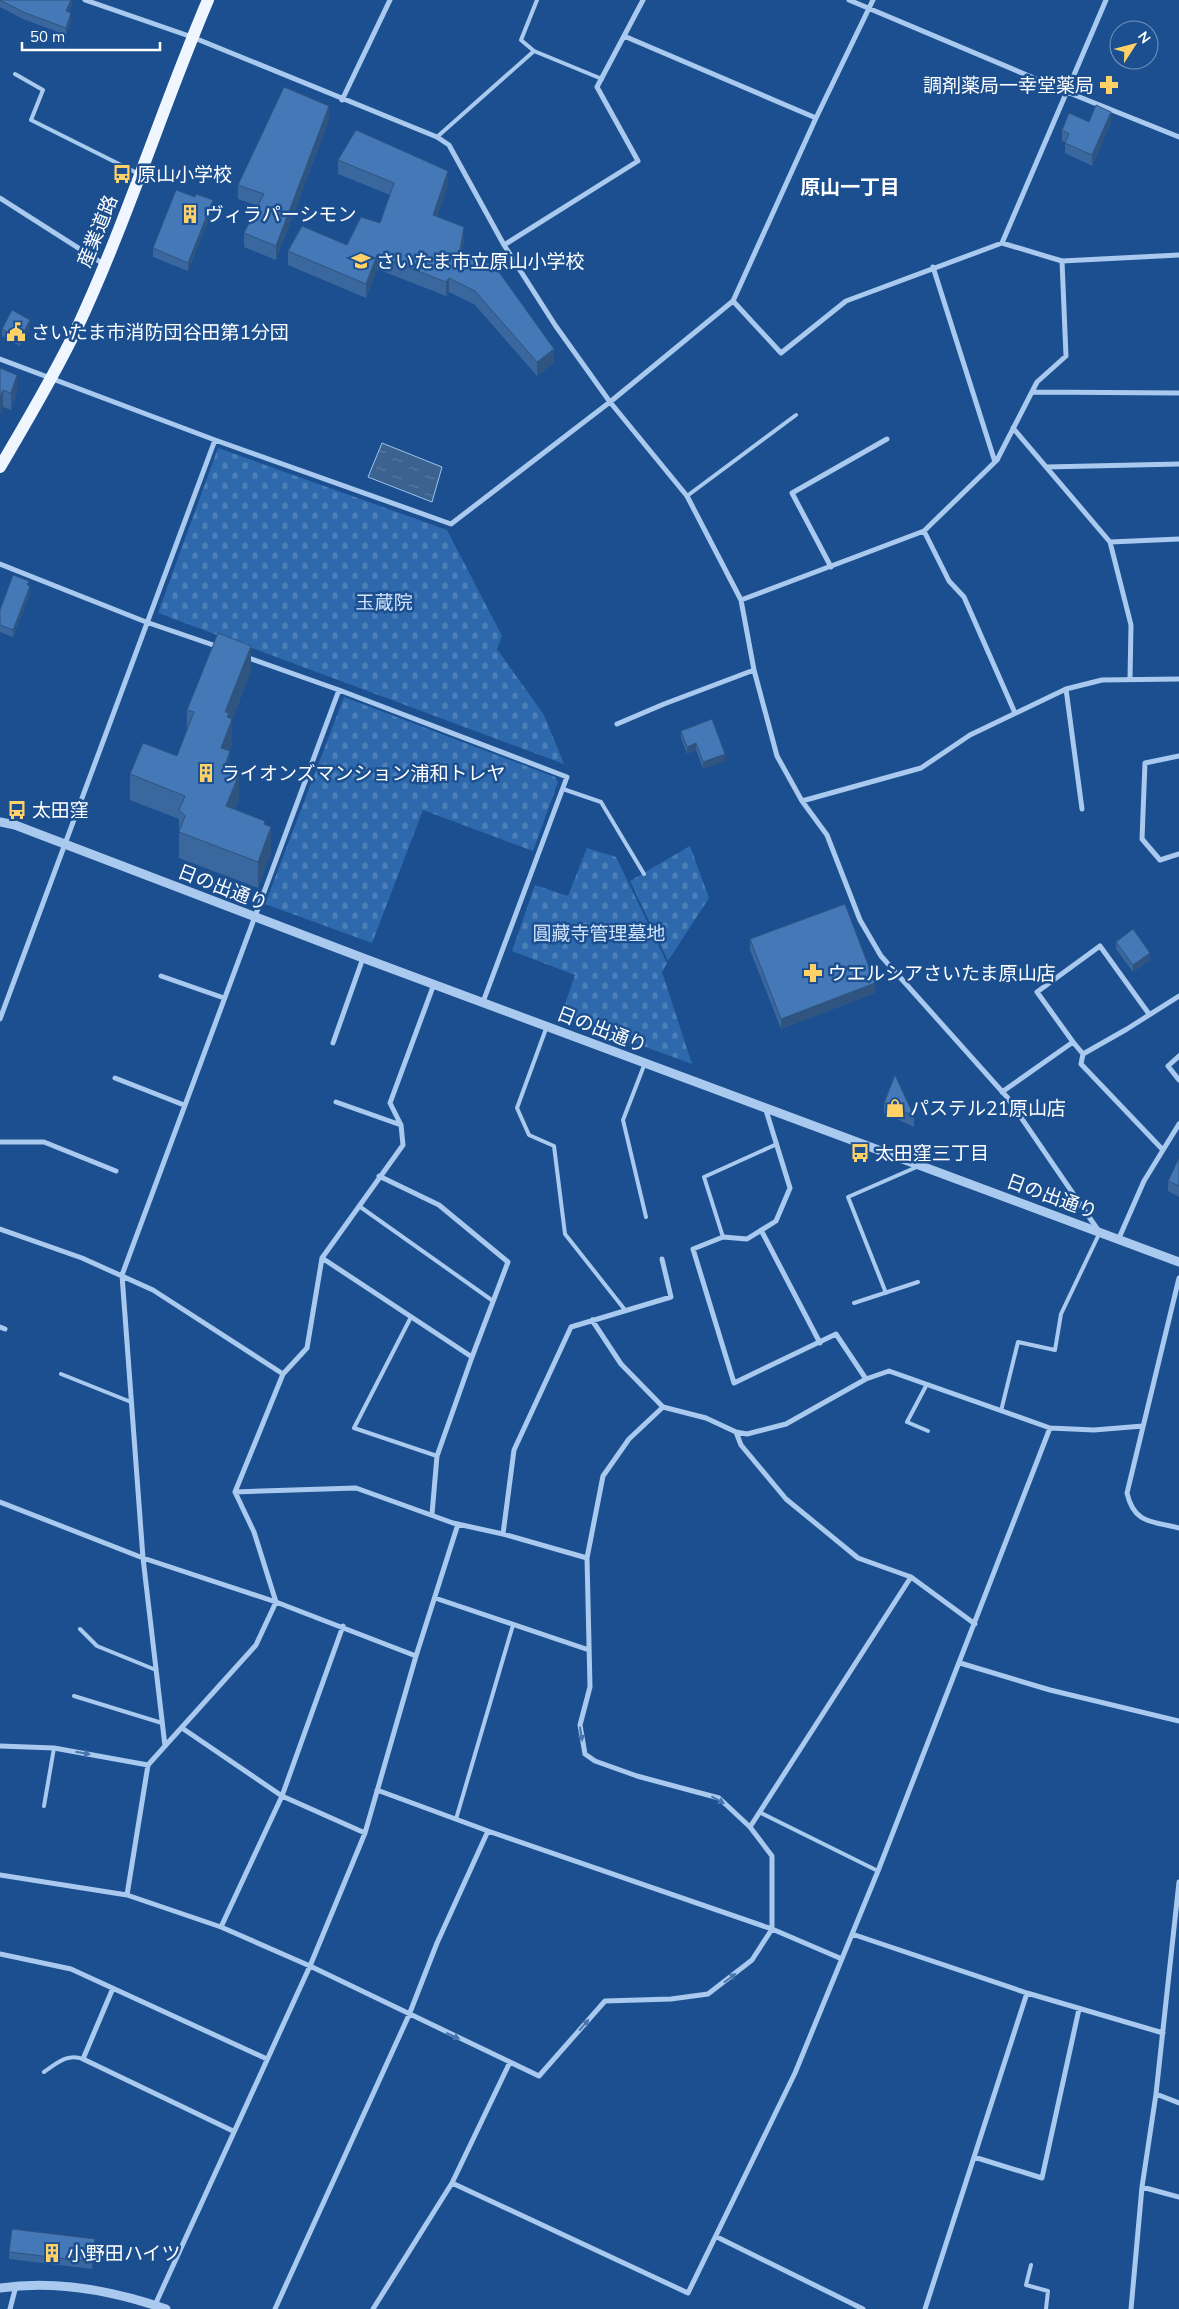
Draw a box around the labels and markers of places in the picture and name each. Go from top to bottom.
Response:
place label: 調剤薬局一幸堂薬局 [923,73,1094,97]
pharmacy icon: 調剤薬局一幸堂薬局 [1098,74,1120,96]
place label: 原山小学校 [137,162,232,186]
bus stop icon: 原山小学校 [111,163,133,185]
place label: ヴィラパーシモン [205,202,356,226]
building icon: ヴィラパーシモン [179,203,201,225]
place label: さいたま市立原山小学校 [376,249,584,273]
school or university icon: さいたま市立原山小学校 [350,250,372,272]
place label: さいたま市消防団谷田第1分団 [31,320,289,344]
public building icon: さいたま市消防団谷田第1分団 [5,321,27,343]
place label: ライオンズマンション浦和トレヤ [221,761,506,785]
building icon: ライオンズマンション浦和トレヤ [195,762,217,784]
place label: 太田窪 [32,798,89,822]
bus stop icon: 太田窪 [6,799,28,821]
place label: ウエルシアさいたま原山店 [828,961,1055,985]
pharmacy icon: ウエルシアさいたま原山店 [802,962,824,984]
place label: パステル21原山店 [910,1096,1066,1120]
shop icon: パステル21原山店 [884,1097,906,1119]
place label: 太田窪三丁目 [875,1141,989,1165]
bus stop icon: 太田窪三丁目 [849,1142,871,1164]
place label: 小野田ハイツ [67,2241,181,2265]
building icon: 小野田ハイツ [41,2242,63,2264]

